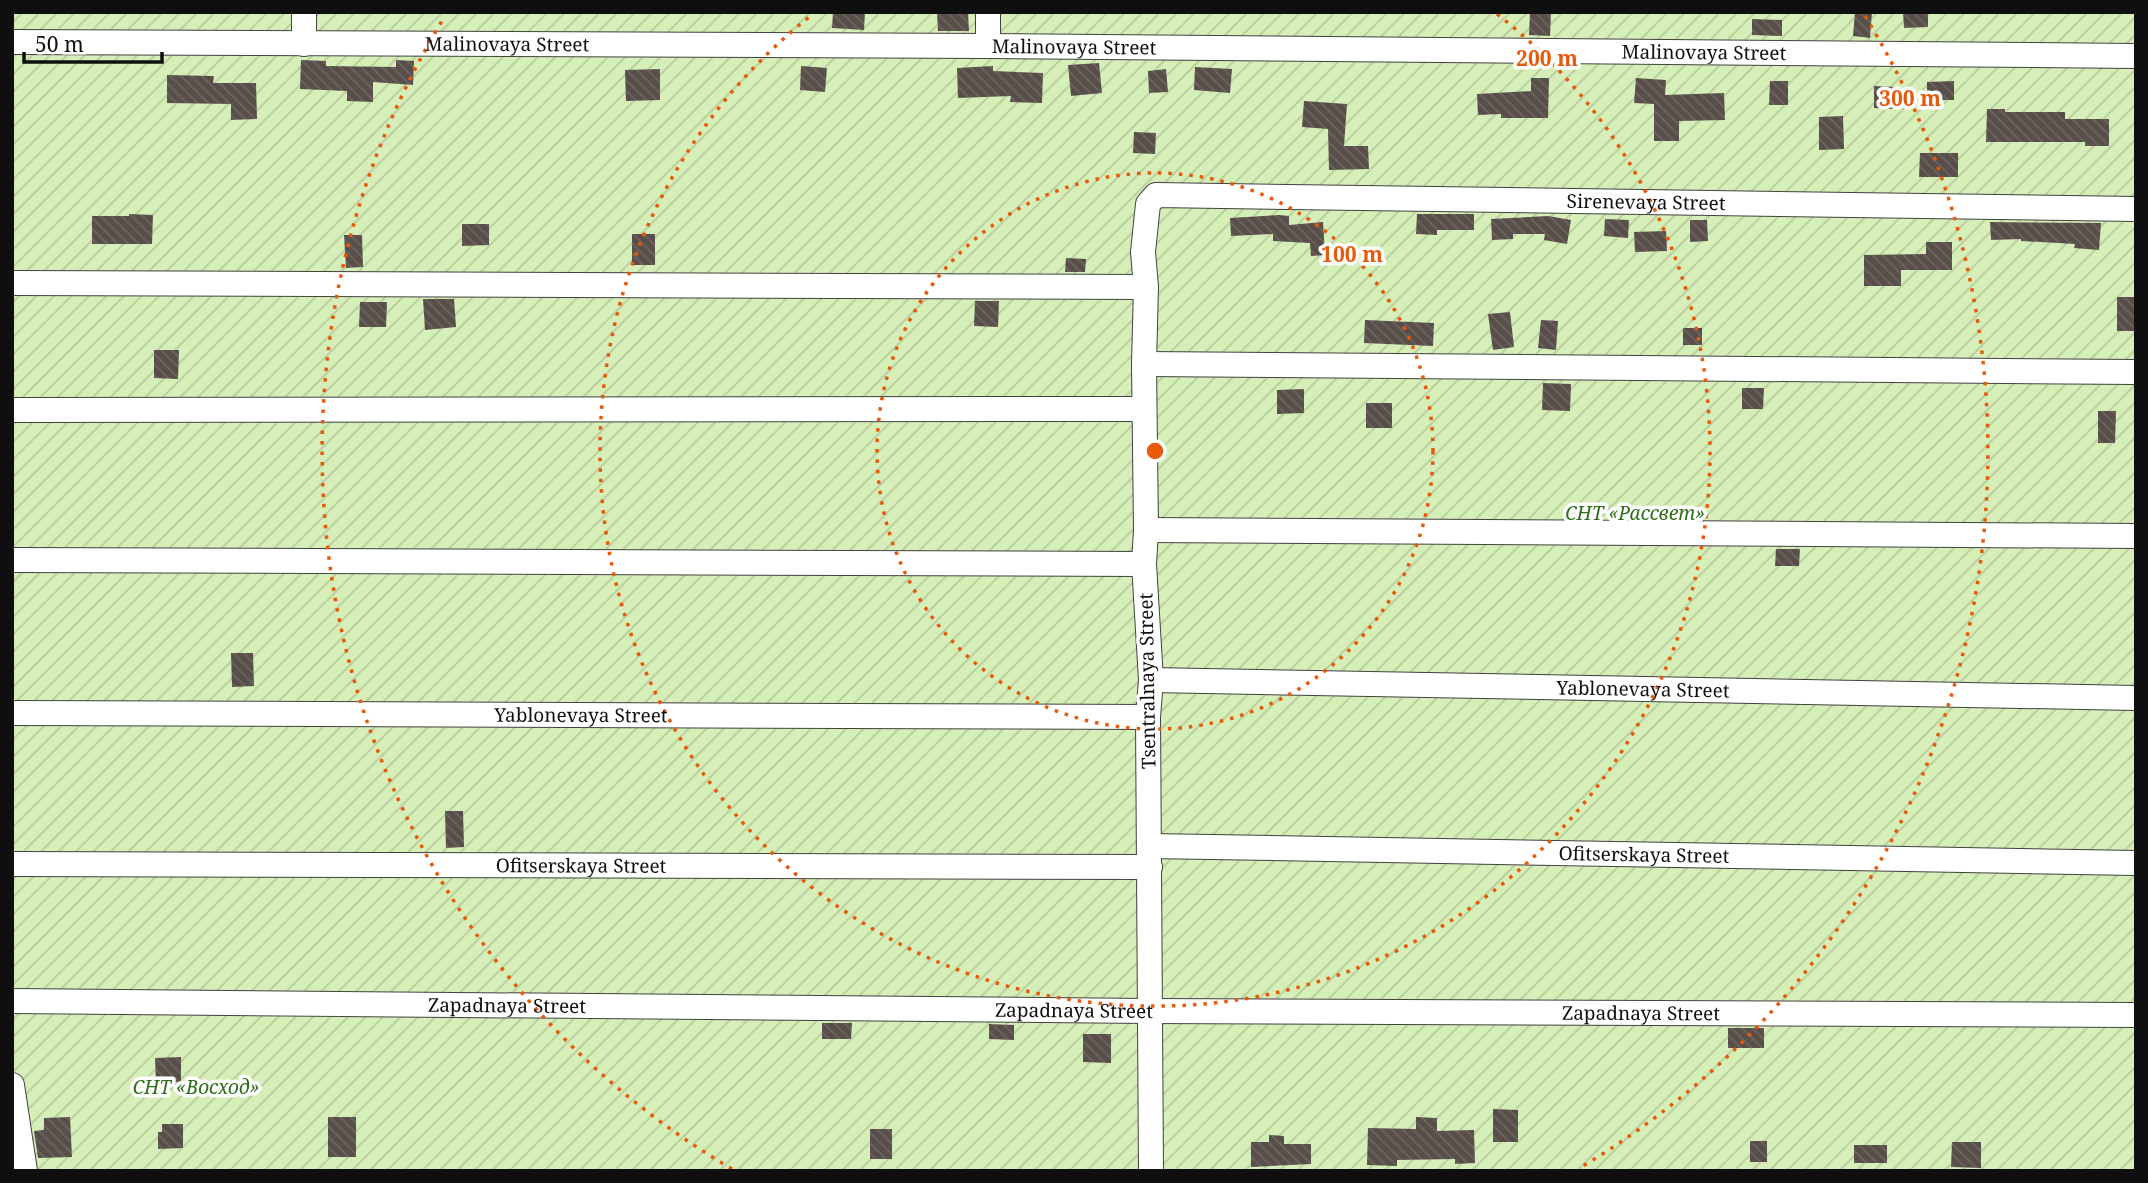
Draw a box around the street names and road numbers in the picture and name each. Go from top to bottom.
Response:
street label: Malinovaya Street [425,31,590,57]
street label: Malinovaya Street [992,33,1157,60]
street label: Malinovaya Street [1622,39,1787,66]
street label: Sirenevaya Street [1567,188,1726,216]
street label: Tsentralnaya Street [1132,592,1162,769]
street label: Yablonevaya Street [1555,674,1730,704]
street label: Yablonevaya Street [493,702,668,728]
street label: Ofitserskaya Street [1558,840,1730,869]
street label: Ofitserskaya Street [496,852,667,879]
street label: Zapadnaya Street [428,992,586,1019]
street label: Zapadnaya Street [995,997,1153,1024]
street label: Zapadnaya Street [1562,1000,1720,1026]

